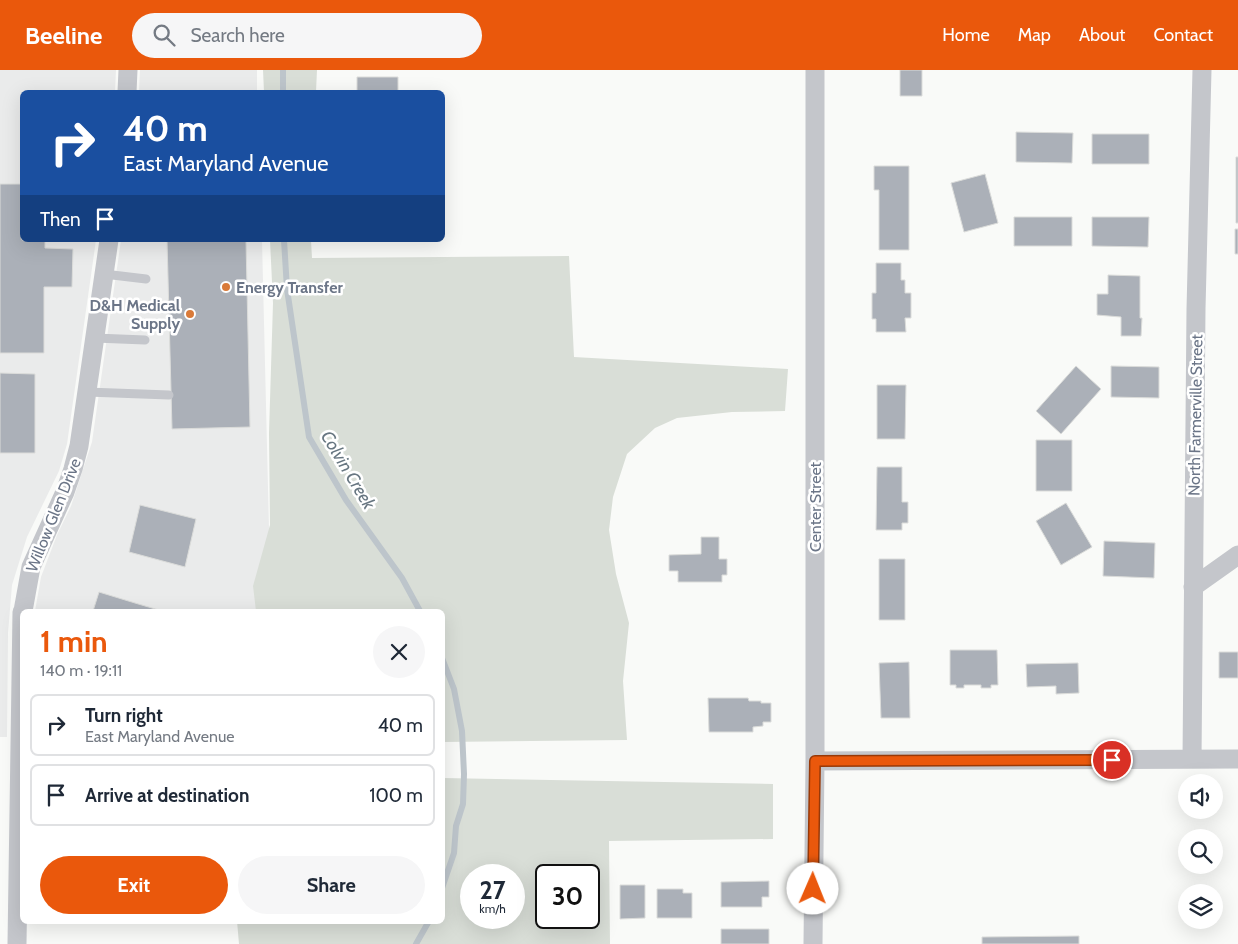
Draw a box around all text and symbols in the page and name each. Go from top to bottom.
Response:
search box [132,13,482,58]
text: Beeline [25,21,102,50]
icon: search [150,21,178,49]
text: Search here [190,24,285,47]
text: Home [942,24,990,46]
text: Map [1018,24,1051,46]
text: About [1079,24,1125,46]
text: Contact [1153,24,1213,46]
text: 40 m [123,107,208,150]
icon: right [40,110,105,175]
text: East Maryland Avenue [123,150,329,177]
icon: arrive [91,205,119,233]
text: Then [40,208,81,231]
place label: Energy Transfer [236,278,343,297]
marker: Energy Transfer [220,281,232,293]
place label: D&H Medical Supply [89,296,180,333]
marker: D&H Medical Supply [184,308,196,320]
street label: North Farmerville Street [1185,333,1206,496]
water label: Colvin Creek [316,427,381,514]
street label: Willow Glen Drive [22,456,85,575]
street label: Center Street [806,461,825,552]
text: 1 min [40,623,108,660]
button: close [373,626,425,678]
text: 140 m · 19:11 [40,661,122,680]
text: Turn right [85,704,163,727]
icon: right [42,711,70,739]
text: 40 m [378,714,423,737]
text: East Maryland Avenue [85,727,235,746]
pin [1091,739,1133,781]
icon: arrive [1098,746,1126,774]
map controls [1178,774,1223,929]
button: sound [1178,774,1223,819]
icon: arrive [42,781,70,809]
text: Arrive at destination [85,784,249,807]
text: 100 m [369,784,423,807]
button: search [1178,829,1223,874]
button: Exit [40,856,228,914]
button: Share [238,856,425,914]
position arrow [786,862,838,914]
speed limit sign: 30 [535,864,600,929]
text: 27 [480,875,505,905]
button: layers [1178,884,1223,929]
text: km/h [479,901,506,916]

